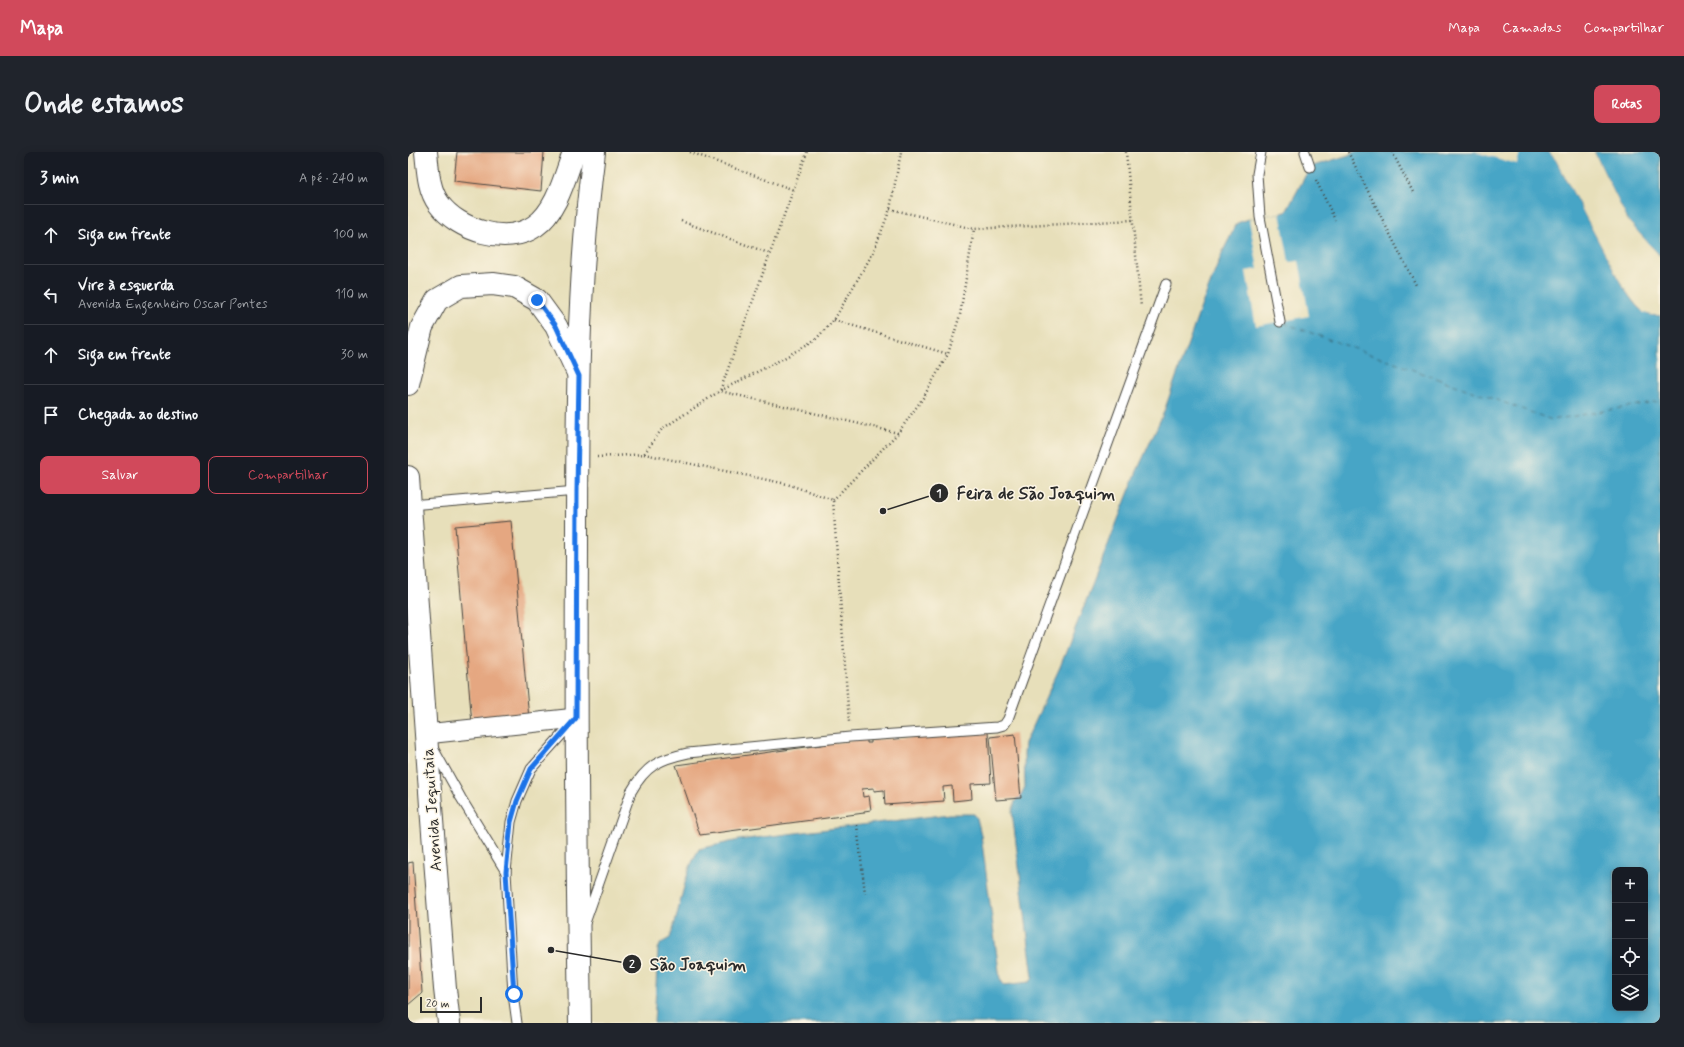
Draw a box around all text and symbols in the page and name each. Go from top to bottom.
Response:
text: Mapa [20,16,63,41]
text: Mapa [1448,19,1480,37]
text: Camadas [1502,19,1561,37]
text: Compartilhar [1583,19,1664,37]
button: Rotas [1594,85,1660,123]
text: Onde estamos [24,86,184,123]
text: 3 min [40,167,79,189]
text: A pé · 240 m [299,170,368,187]
icon: ahead [40,224,62,246]
text: Siga em frente [78,225,171,245]
text: 100 m [333,226,368,243]
text: Vire à esquerda [78,276,174,296]
icon: left [40,284,62,306]
text: 110 m [335,286,368,303]
route end [528,291,546,309]
text: Avenida Engenheiro Oscar Pontes [78,296,268,313]
icon: ahead [40,344,62,366]
text: Siga em frente [78,345,171,365]
text: 30 m [341,346,368,363]
icon: arrive [40,404,62,426]
text: Chegada ao destino [78,405,198,425]
button: Salvar [40,456,200,494]
button: Compartilhar [208,456,368,494]
callout: Feira de São Joaquim [929,478,1123,507]
text: Feira de São Joaquim [957,483,1115,505]
text: 1 [936,486,942,502]
street label: Avenida Jequitaia [418,747,447,872]
map controls [1612,867,1648,1011]
button: + [1612,867,1648,903]
button: − [1612,903,1648,939]
button: locate [1612,939,1648,975]
callout: São Joaquim [622,949,754,978]
text: São Joaquim [650,954,746,976]
text: 2 [629,957,635,973]
button: layers [1612,975,1648,1011]
route start [505,985,523,1003]
scale bar [420,995,482,1014]
text: 20 m [426,997,449,1011]

